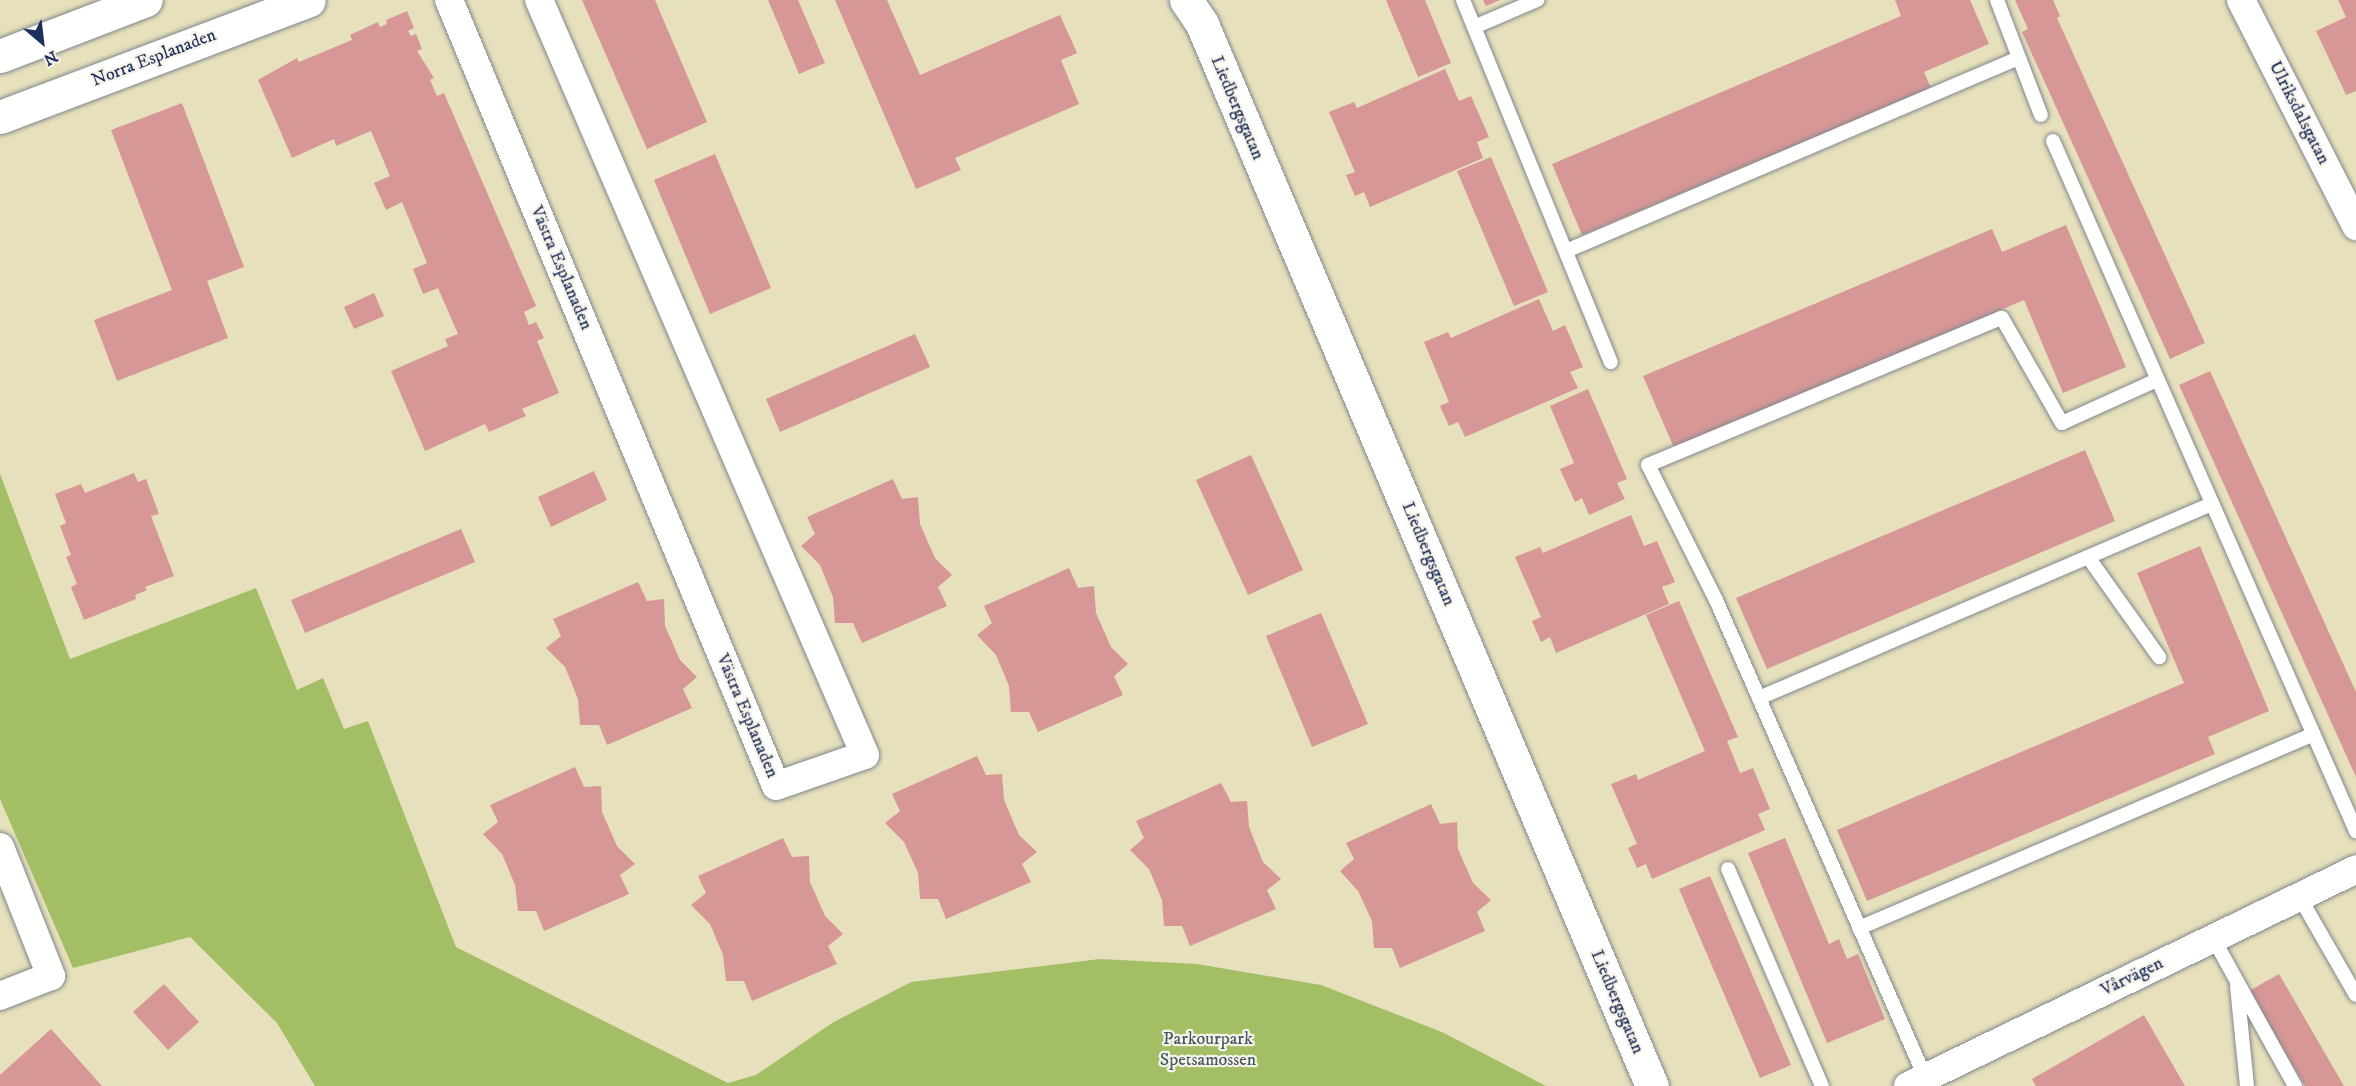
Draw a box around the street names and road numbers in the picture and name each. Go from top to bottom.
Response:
street label: Norra Esplanaden [89,24,219,92]
street label: Liedbergsgatan [1205,53,1269,163]
street label: Ulriksdalsgatan [2264,58,2334,168]
street label: Västra Esplanaden [525,203,597,333]
street label: Liedbergsgatan [1396,499,1460,609]
street label: Västra Esplanaden [711,651,783,781]
street label: Liedbergsgatan [1585,947,1649,1057]
street label: Vårvägen [2097,953,2167,1001]

